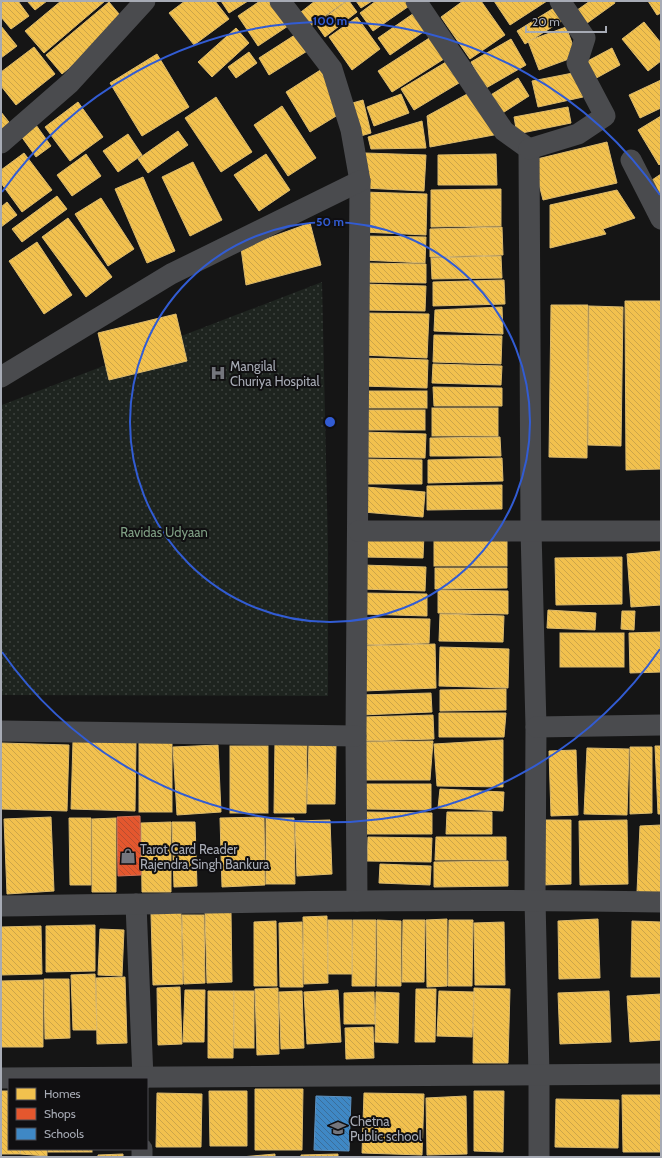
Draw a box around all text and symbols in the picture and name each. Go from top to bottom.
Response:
scale bar [526,8,606,34]
text: 100 m [313,13,347,28]
text: 20 m [532,14,560,29]
text: 50 m [316,214,344,229]
place label: Mangilal Churiya Hospital [230,358,320,389]
hospital icon: Mangilal Churiya Hospital [209,364,227,382]
centre of rings [323,415,337,429]
park label: Ravidas Udyaan [120,524,208,540]
place label: Tarot Card Reader Rajendra Singh Bankura [140,841,270,873]
shop icon: Tarot Card Reader Rajendra Singh Bankura [119,847,137,865]
legend [8,1078,148,1150]
text: Homes [44,1086,81,1101]
text: Shops [44,1106,76,1121]
place label: Chetna Public school [350,1113,422,1144]
school or university icon: Chetna Public school [329,1119,347,1137]
text: Schools [44,1126,84,1141]

